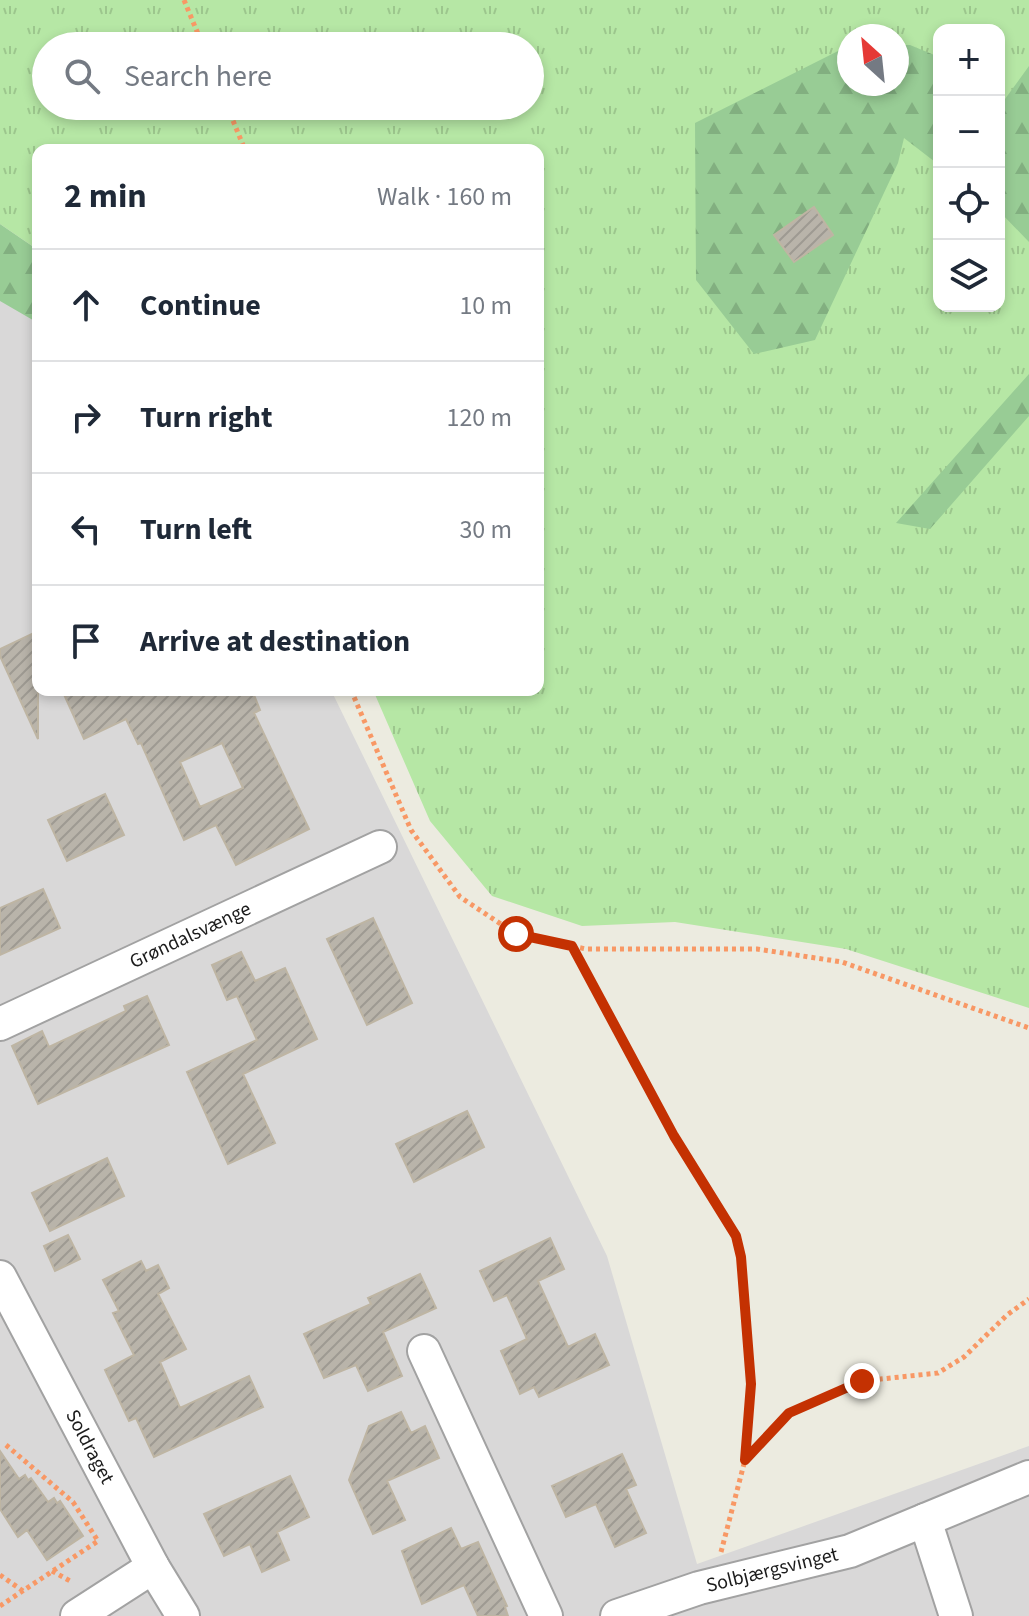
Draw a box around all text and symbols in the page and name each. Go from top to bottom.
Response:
north arrow [837,24,909,96]
map controls [933,24,1005,312]
button: + [933,24,1005,96]
search box [32,32,544,120]
icon: search [60,54,104,98]
text: Search here [124,55,272,98]
button: − [933,96,1005,168]
button: locate [933,168,1005,240]
text: 2 min [64,172,147,221]
text: Walk · 160 m [377,178,512,215]
button: layers [933,240,1005,312]
icon: ahead [64,283,108,327]
text: Continue [140,284,261,327]
text: 10 m [459,287,512,324]
icon: right [64,395,108,439]
text: Turn right [140,396,272,439]
text: 120 m [446,399,512,436]
icon: left [64,507,108,551]
text: Turn left [140,508,252,551]
text: 30 m [459,511,512,548]
icon: arrive [64,619,108,663]
text: Arrive at destination [140,620,410,663]
street label: Grøndalsvænge [125,895,256,976]
route start [498,916,534,952]
route end [844,1363,880,1399]
street label: Soldraget [58,1405,121,1489]
street label: Solbjærgsvinget [703,1540,841,1600]

